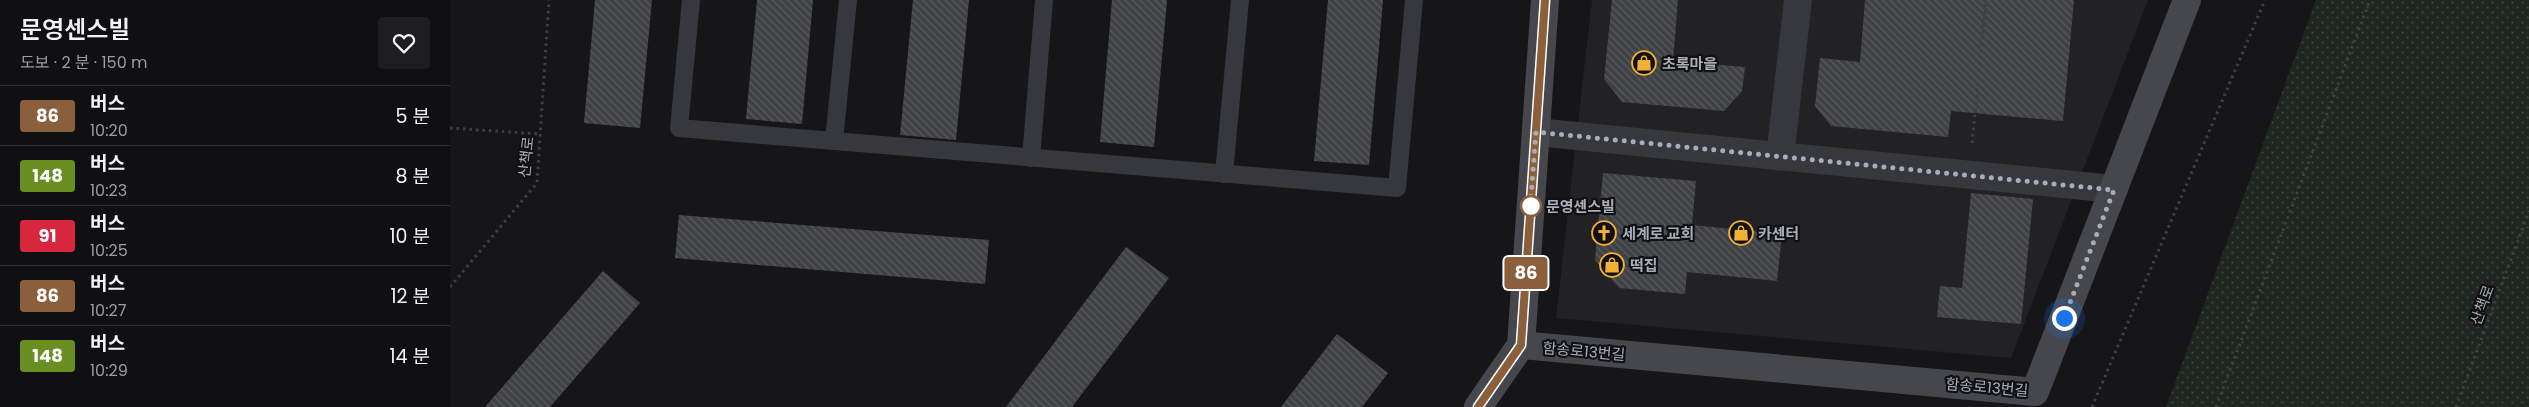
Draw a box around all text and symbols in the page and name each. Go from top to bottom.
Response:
text: 문영센스빌 [20,13,130,46]
button: heart [378,17,430,69]
shop icon: 초록마을 [1631,50,1657,76]
text: 도보 · 2 분 · 150 m [20,51,147,74]
place label: 초록마을 [1662,53,1717,74]
text: 버스 [90,90,125,117]
text: 86 [36,103,59,128]
text: 5 분 [396,103,430,130]
text: 10:20 [90,119,128,142]
street label: 산책로 [513,135,539,179]
text: 버스 [90,150,125,177]
text: 148 [32,163,63,188]
text: 8 분 [395,163,430,190]
text: 10:23 [90,179,127,202]
marker: 문영센스빌 [1520,195,1542,217]
place label: 문영센스빌 [1546,196,1615,217]
text: 버스 [90,210,125,237]
church icon: 세계로 교회 [1591,220,1617,246]
shop icon: 카센터 [1728,220,1754,246]
text: 91 [39,223,56,248]
text: 10 분 [389,223,430,250]
place label: 세계로 교회 [1622,223,1694,244]
place label: 카센터 [1758,223,1799,244]
text: 10:25 [90,239,128,262]
shop icon: 떡집 [1599,252,1625,278]
place label: 떡집 [1630,255,1658,276]
line badge: 86 [1504,257,1548,289]
text: 86 [1514,260,1538,285]
text: 버스 [90,270,125,297]
street label: 산책로 [2465,282,2499,328]
text: 86 [36,283,59,308]
text: 12 분 [390,283,430,310]
text: 10:27 [90,299,127,322]
your location [2052,306,2077,331]
text: 버스 [90,330,125,357]
street label: 함송로13번길 [1542,337,1626,365]
text: 148 [32,343,63,368]
text: 14 분 [389,343,430,370]
text: 10:29 [90,359,128,382]
street label: 함송로13번길 [1945,373,2029,401]

